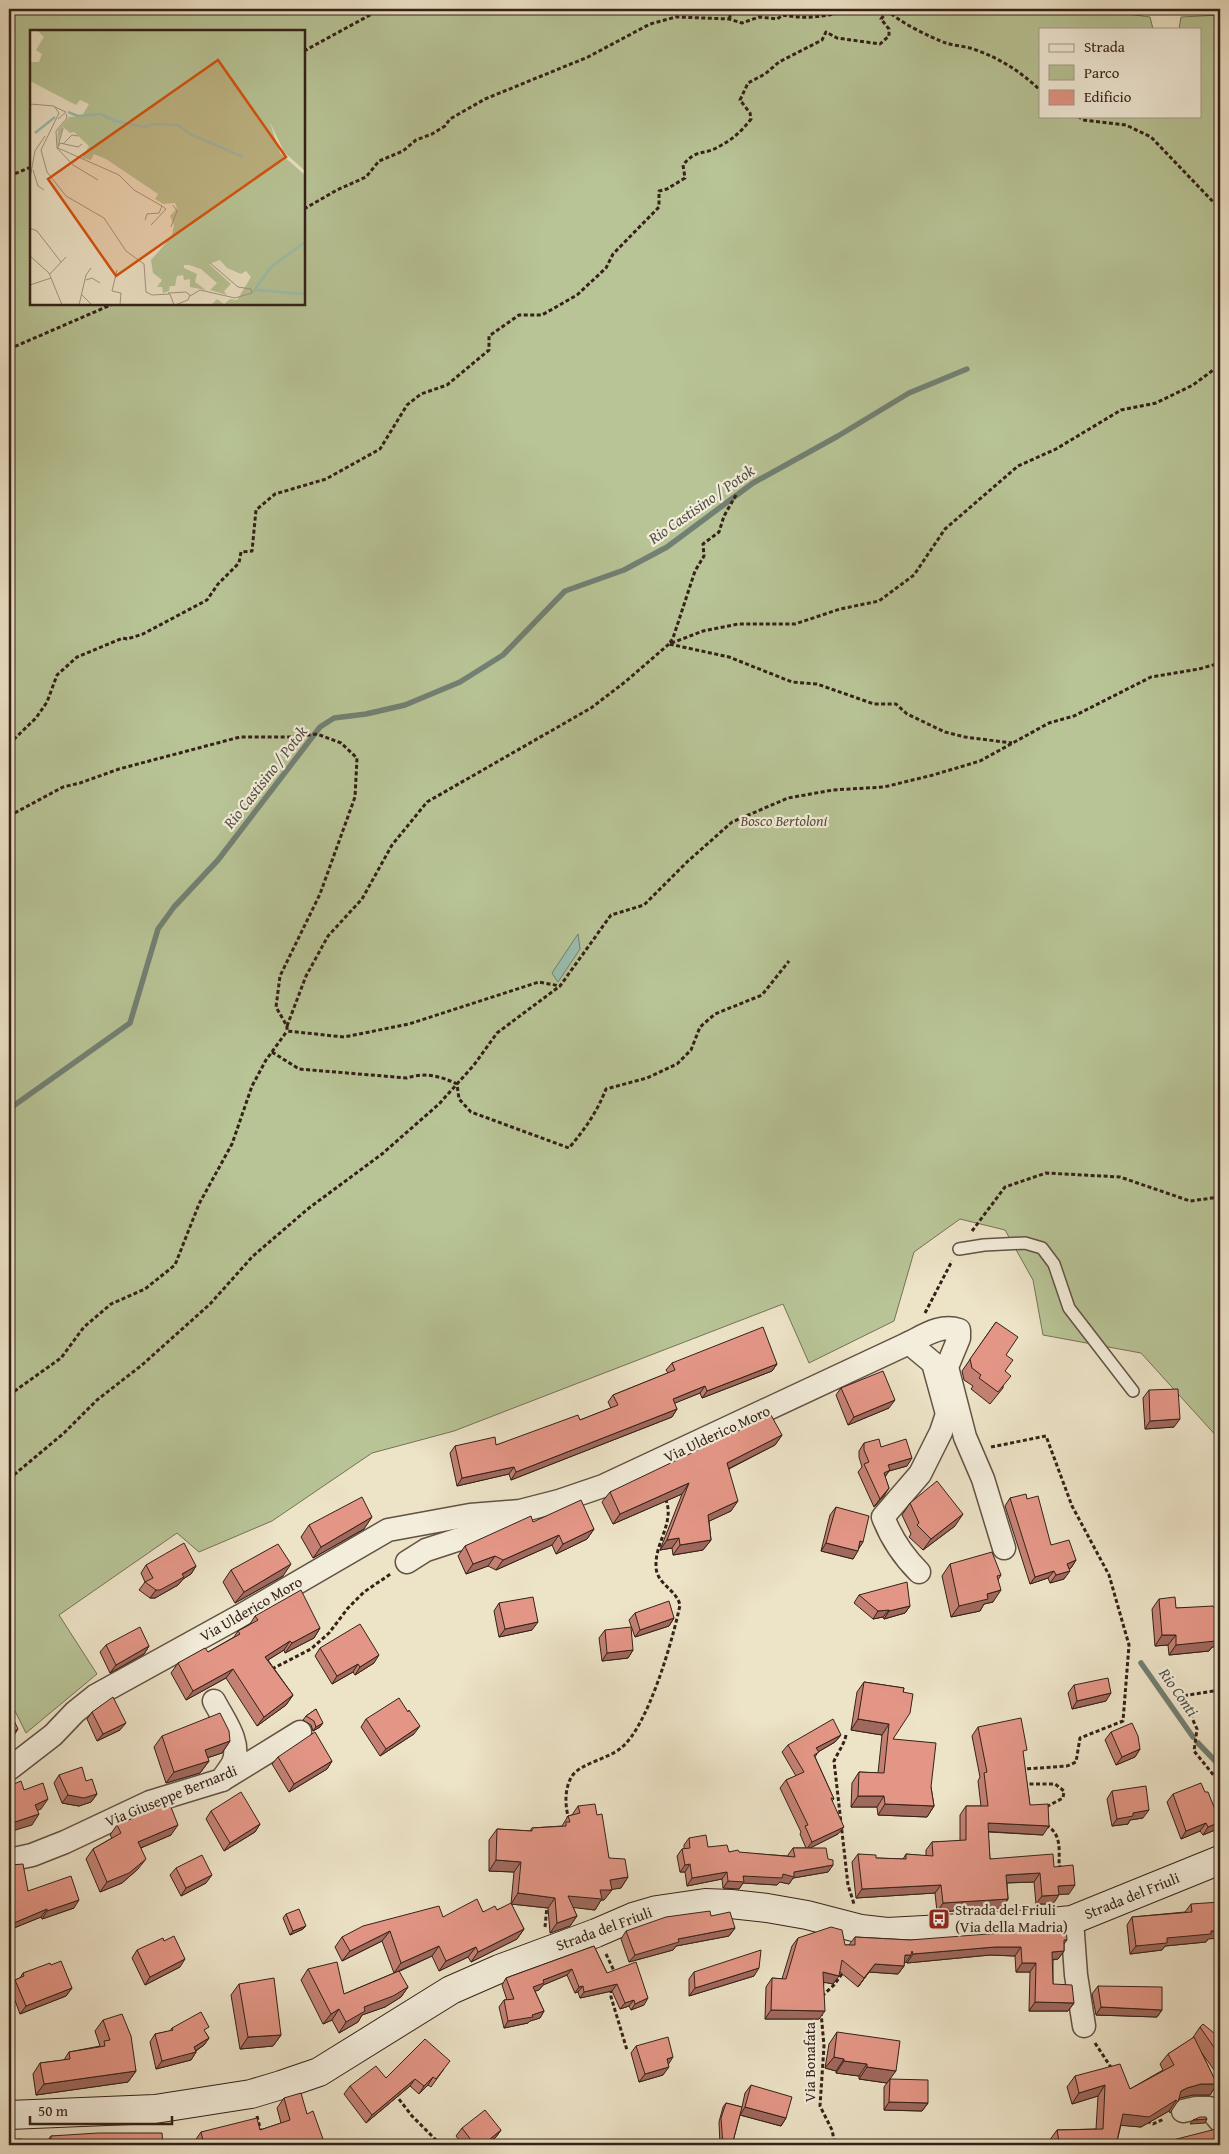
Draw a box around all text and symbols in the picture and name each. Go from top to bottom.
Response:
legend [1039,28,1202,118]
inset map [30,30,305,305]
text: Strada [1084,36,1125,57]
text: Parco [1084,62,1120,83]
text: Edificio [1084,86,1132,107]
water label: Rio Castisino / Potok [642,458,760,550]
water label: Rio Castisino / Potok [217,720,313,834]
park label: Bosco Bertoloni [740,810,828,831]
street label: Via Ulderico Moro [660,1400,774,1467]
street label: Via Ulderico Moro [196,1571,306,1646]
water label: Rio Conti [1153,1662,1205,1721]
street label: Via Giuseppe Bernardi [102,1759,240,1832]
street label: Strada del Friuli [1081,1867,1183,1924]
place label: Strada del Friuli (Via della Madria) [955,1899,1068,1937]
street label: Strada del Friuli [553,1901,655,1956]
bus stop icon: Strada del Friuli (Via della Madria) [927,1907,951,1931]
street label: Via Bonafata [799,2022,820,2102]
scale bar [30,2094,172,2126]
text: 50 m [38,2100,69,2121]

